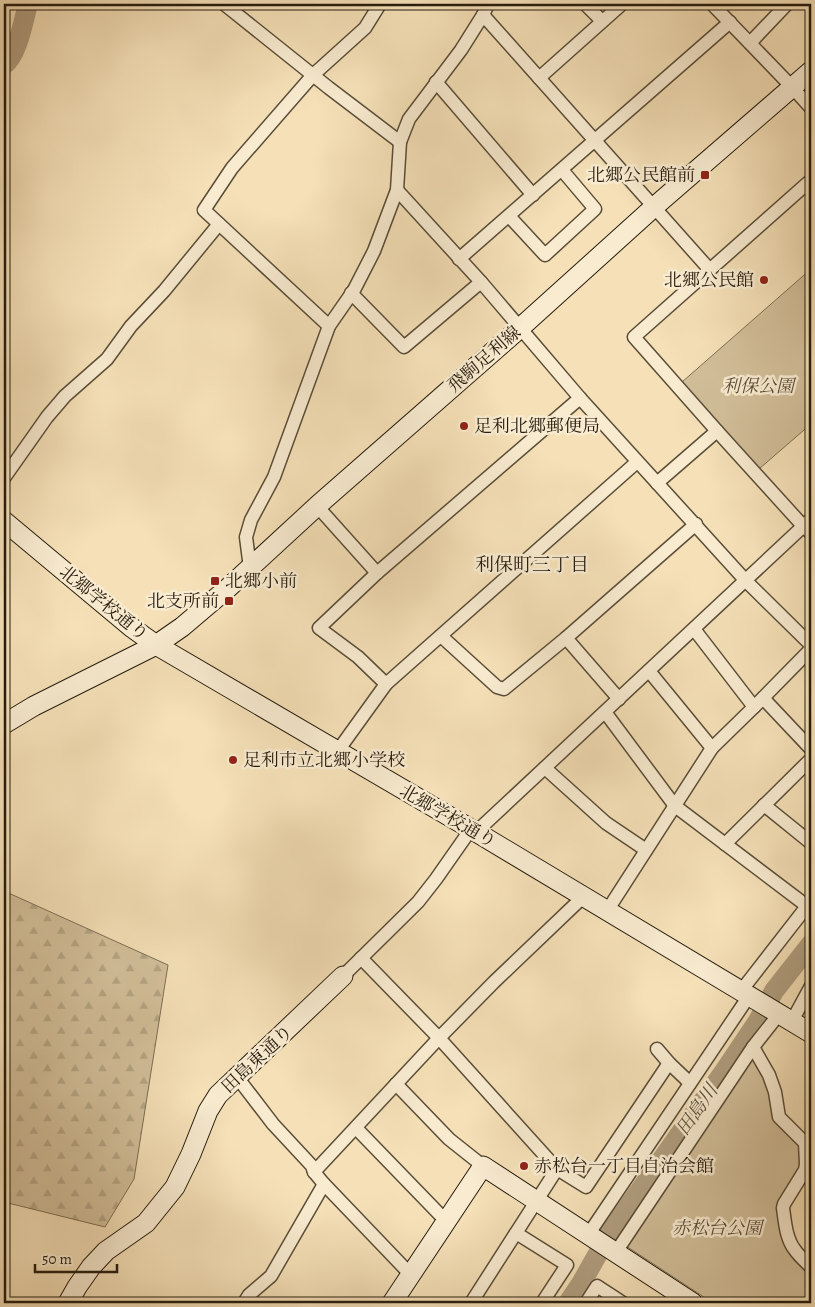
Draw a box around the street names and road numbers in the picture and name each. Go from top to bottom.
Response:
street label: 飛駒足利線 [442,320,526,398]
street label: 北郷学校通り [54,560,154,646]
street label: 北郷学校通り [395,779,501,853]
street label: 田島東通り [216,1020,298,1098]

